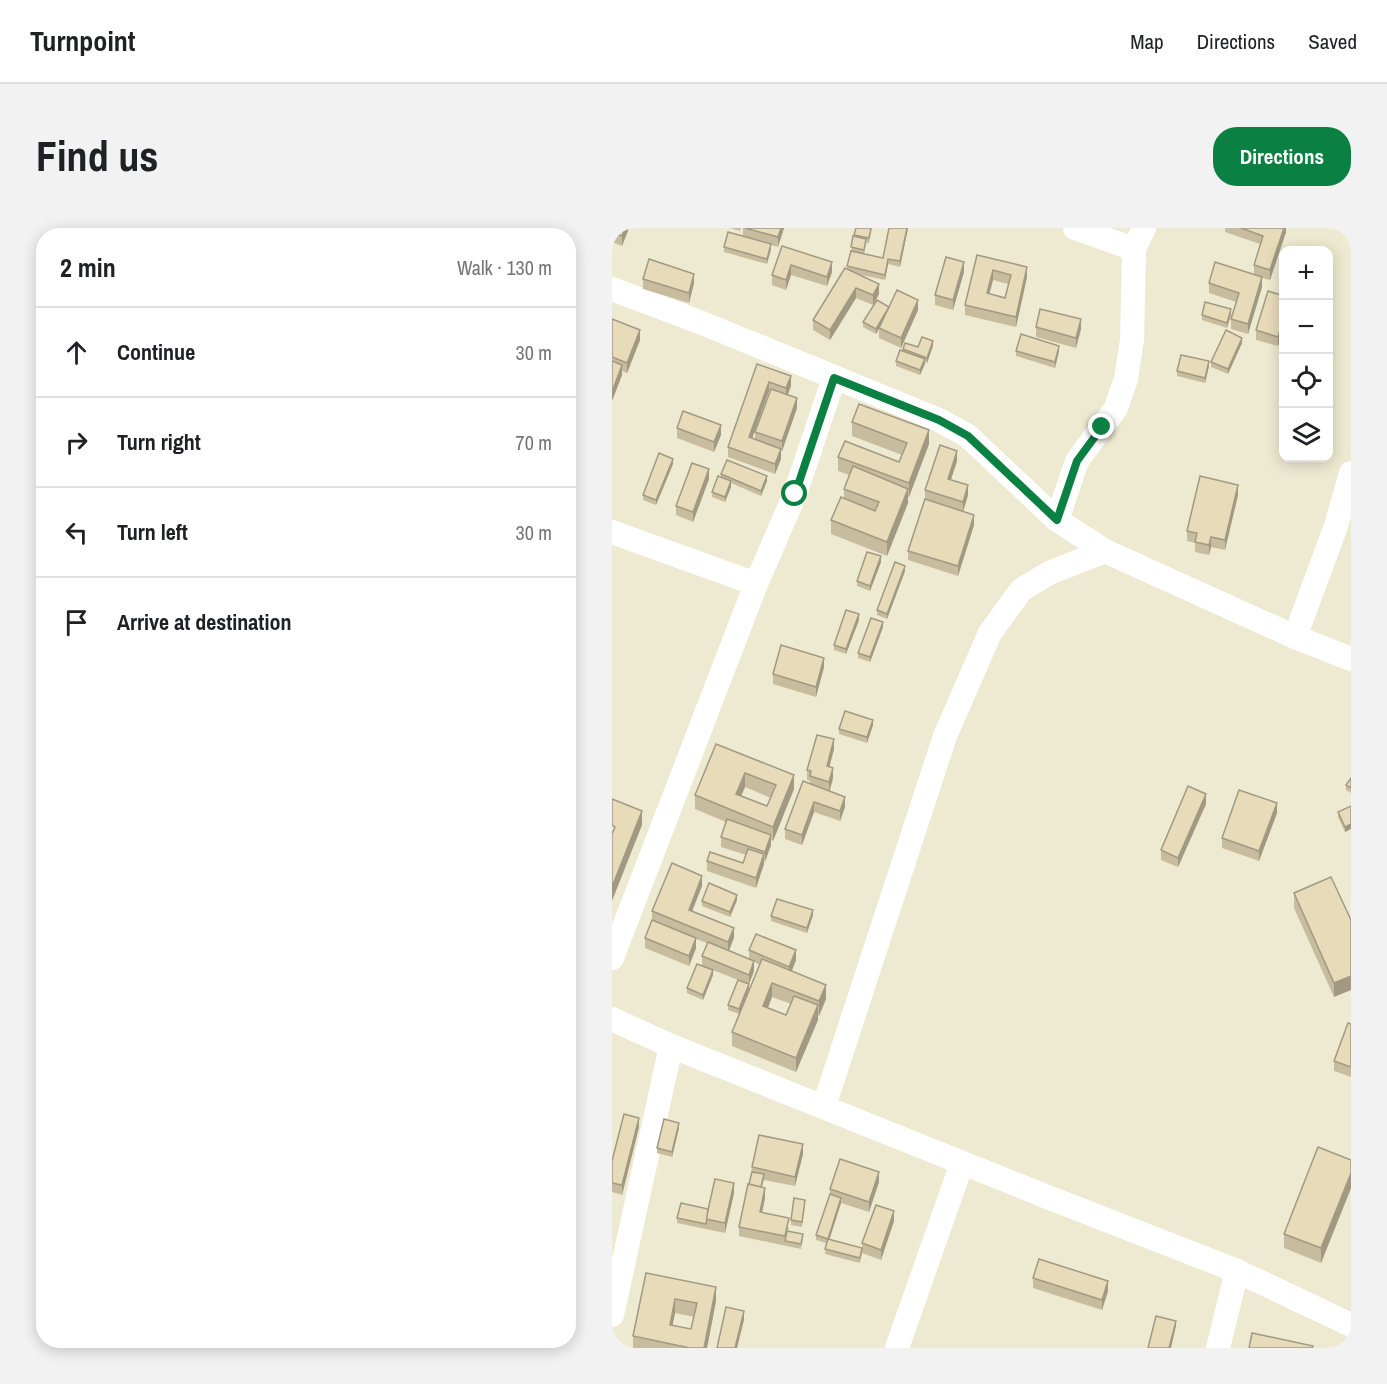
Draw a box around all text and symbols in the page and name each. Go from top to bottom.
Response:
text: Turnpoint [30,22,135,60]
text: Map [1130,27,1164,56]
text: Directions [1197,27,1275,56]
text: Saved [1308,27,1357,56]
button: Directions [1213,127,1351,186]
text: Find us [36,128,158,184]
map controls [1279,246,1333,462]
button: + [1279,246,1333,300]
text: 2 min [60,250,116,285]
text: Walk · 130 m [457,254,552,281]
button: − [1279,300,1333,354]
icon: ahead [60,336,93,369]
text: Continue [117,337,195,367]
text: 30 m [516,339,552,366]
button: locate [1279,354,1333,408]
button: layers [1279,408,1333,462]
route end [1088,413,1114,439]
icon: right [60,426,93,459]
text: Turn right [117,427,201,457]
text: 70 m [516,429,552,456]
route start [781,480,807,506]
icon: left [60,516,93,549]
text: Turn left [117,517,188,547]
text: 30 m [516,519,552,546]
icon: arrive [60,606,93,639]
text: Arrive at destination [117,607,291,637]

